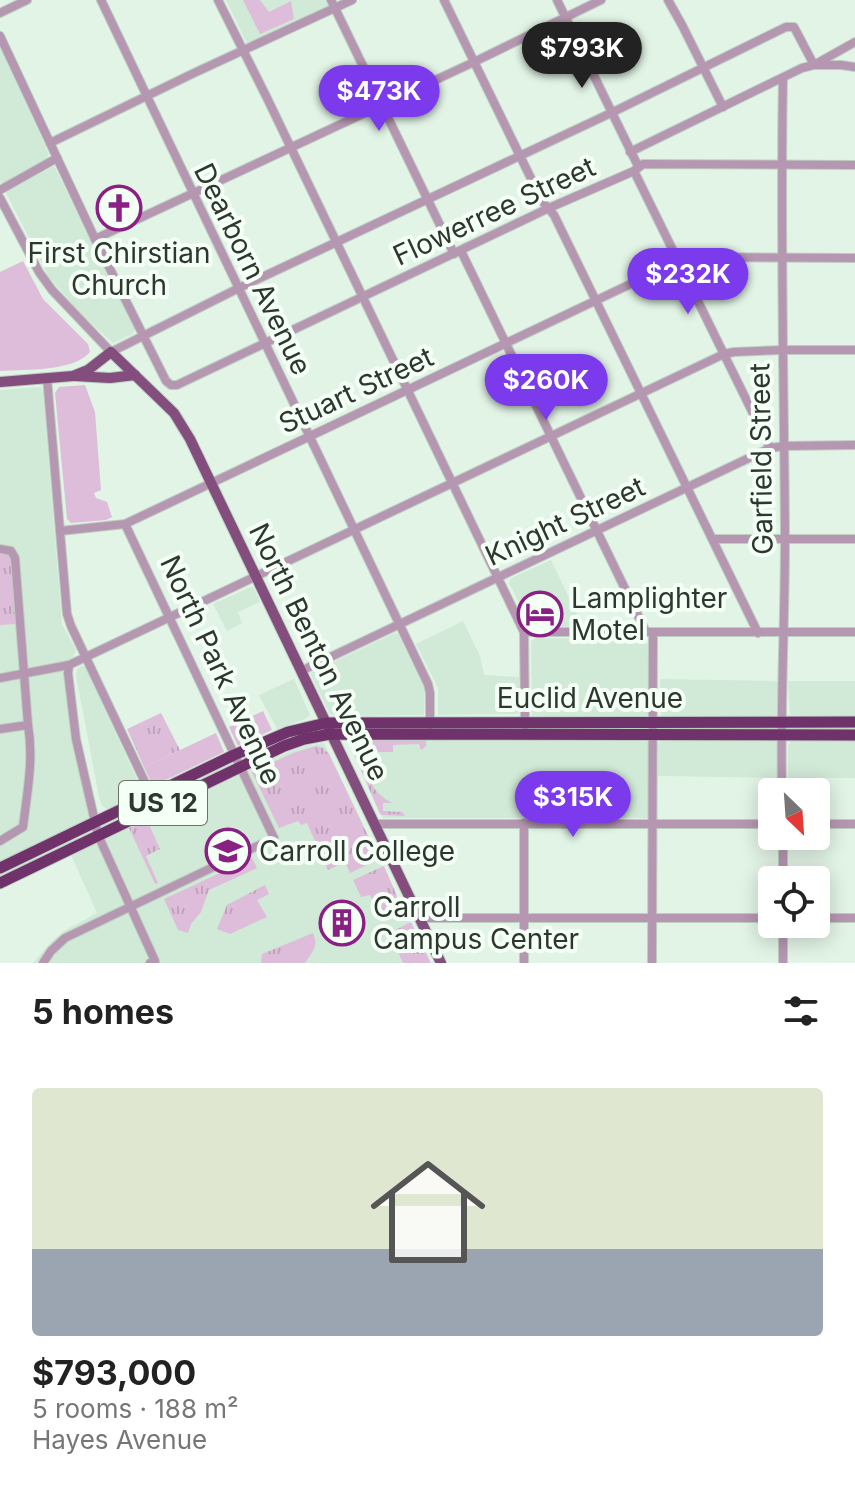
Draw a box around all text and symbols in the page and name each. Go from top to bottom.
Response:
pin: $793K [526,22,638,90]
text: $793K [540,32,624,63]
pin: $473K [323,65,435,133]
text: $473K [337,75,421,106]
street label: Flowerree Street [388,149,600,273]
street label: Dearborn Avenue [187,158,319,380]
church icon: First Chirstian Church [95,184,143,232]
place label: First Chirstian Church [28,236,210,302]
pin: $232K [632,248,744,316]
text: $232K [645,258,731,289]
street label: Stuart Street [273,339,439,441]
pin: $260K [490,354,602,422]
street label: Garfield Street [742,363,780,555]
text: $260K [503,364,589,395]
street label: Knight Street [480,469,650,573]
street label: North Benton Avenue [242,518,396,786]
street label: North Park Avenue [153,550,289,790]
place label: Lamplighter Motel [571,581,727,647]
hotel icon: Lamplighter Motel [516,590,564,638]
street label: Euclid Avenue [497,681,683,715]
pin: $315K [517,771,629,839]
north arrow [758,778,830,850]
map controls [758,778,830,938]
road number: US 12 [119,781,207,825]
text: $315K [533,781,613,812]
school or university icon: Carroll College [204,827,252,875]
place label: Carroll College [259,834,455,868]
button: locate [758,866,830,938]
place label: Carroll Campus Center [373,890,579,956]
building icon: Carroll Campus Center [318,899,366,947]
icon: filters [779,989,823,1033]
text: 5 homes [32,991,174,1032]
icon: home [356,1140,500,1284]
text: $793,000 [32,1352,196,1393]
text: 5 rooms · 188 m² [32,1393,239,1424]
text: Hayes Avenue [32,1424,207,1455]

